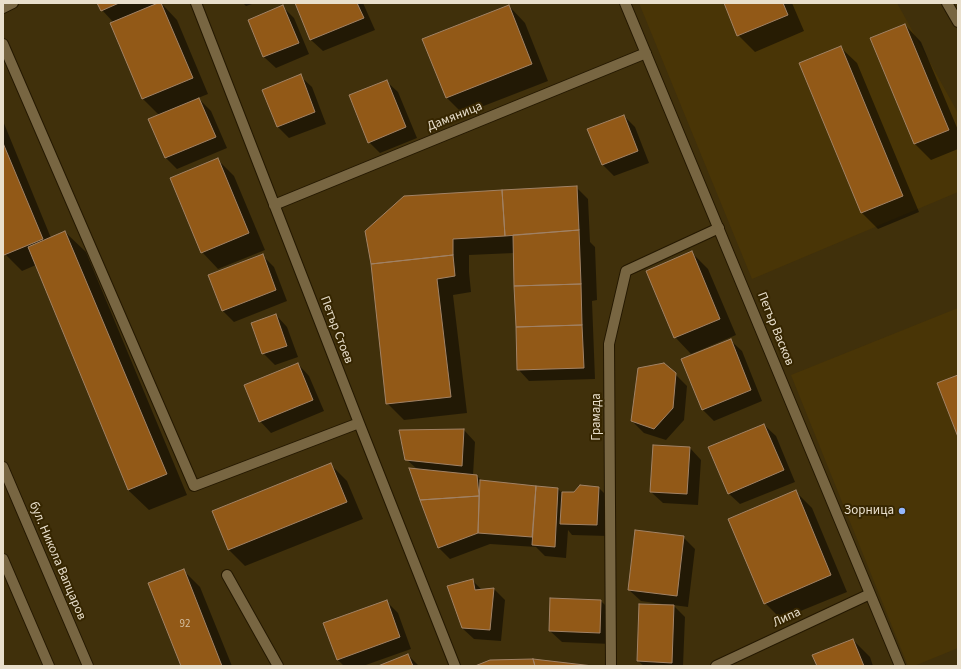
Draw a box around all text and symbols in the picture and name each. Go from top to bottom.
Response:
street label: Дамяница [425,99,485,135]
street label: Петър Васков [753,290,797,368]
street label: Петър Стоев [316,294,356,366]
street label: Грамада [589,393,605,441]
street label: бул. Никола Вапцаров [25,500,89,622]
place label: Зорница [844,503,894,519]
marker: Зорница [897,506,907,516]
street label: Липа [770,605,804,631]
house number: 92 [180,618,190,632]

